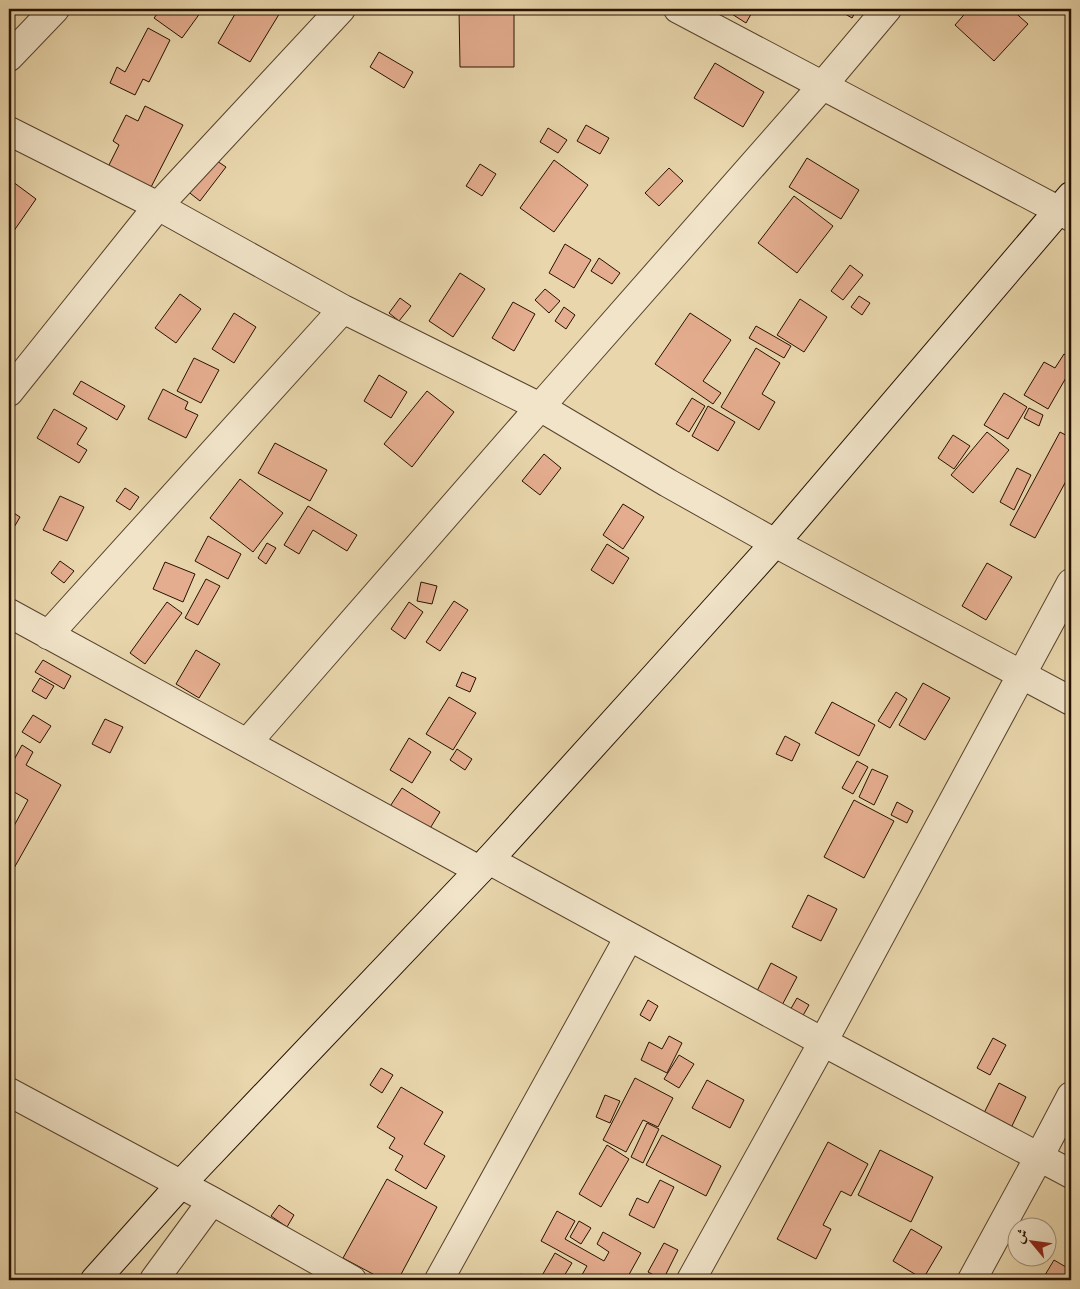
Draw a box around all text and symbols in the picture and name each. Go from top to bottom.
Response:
north arrow [1008,1216,1058,1266]
text: ش [1010,1226,1032,1246]

